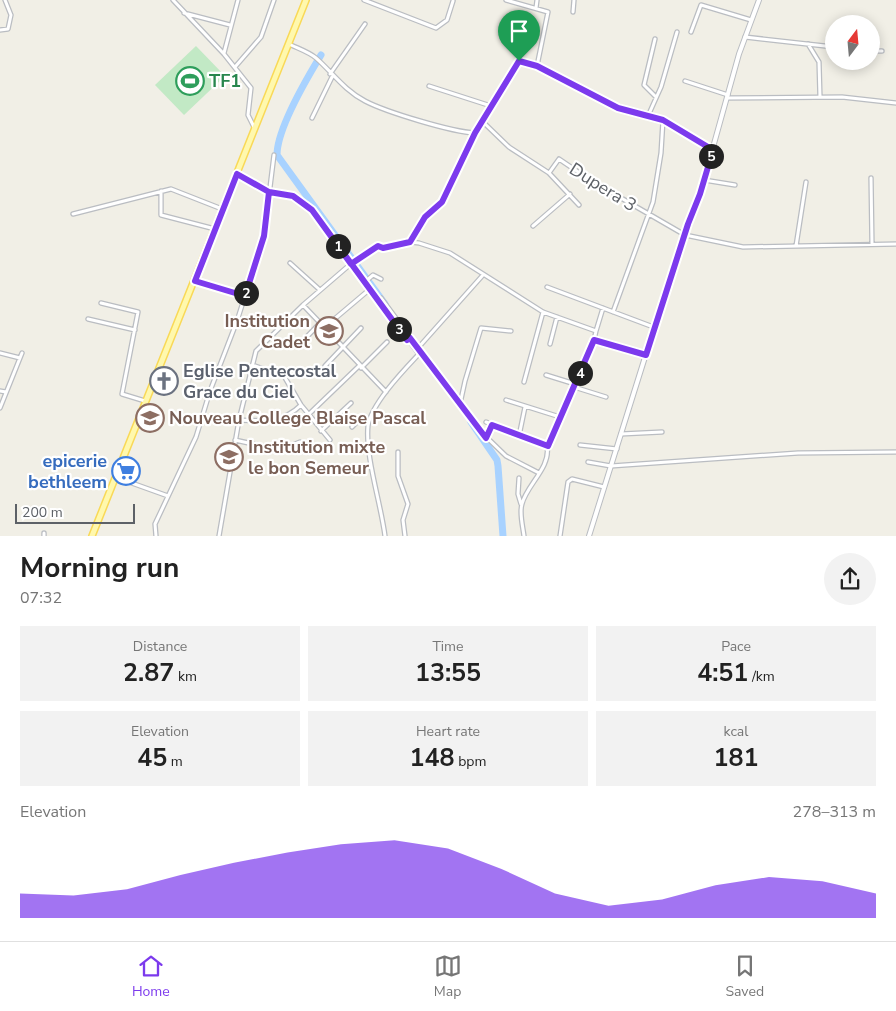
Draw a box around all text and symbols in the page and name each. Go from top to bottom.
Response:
pin [498,10,540,61]
north arrow [825,15,880,70]
map controls [825,15,880,70]
icon: arrive [505,17,533,45]
sports icon: TF1 [175,66,205,96]
place label: TF1 [209,69,241,93]
pin: 5 [698,144,724,168]
text: 5 [707,147,716,166]
street label: Dupera 3 [565,157,641,217]
pin: 1 [326,234,350,258]
text: 1 [334,237,343,256]
pin: 2 [234,280,258,306]
text: 2 [242,284,251,303]
place label: Institution Cadet [224,309,310,354]
school or university icon: Institution Cadet [314,316,344,346]
pin: 3 [386,316,412,342]
text: 3 [395,320,404,339]
place label: Eglise Pentecostal Grace du Ciel [183,359,337,404]
pin: 4 [568,360,592,386]
text: 4 [576,364,585,383]
church icon: Eglise Pentecostal Grace du Ciel [149,366,179,396]
school or university icon: Nouveau College Blaise Pascal [135,403,165,433]
place label: Nouveau College Blaise Pascal [169,406,426,430]
place label: Institution mixte le bon Semeur [248,435,385,480]
school or university icon: Institution mixte le bon Semeur [214,442,244,472]
place label: epicerie bethleem [28,449,107,494]
supermarket icon: epicerie bethleem [111,456,141,486]
scale bar [15,501,135,524]
text: 200 m [22,503,63,522]
text: Morning run [20,549,179,587]
button: share [824,553,876,605]
text: 07:32 [20,587,62,609]
text: Distance [133,637,187,656]
text: Time [432,637,464,656]
text: Pace [721,637,751,656]
text: 2.87 [123,656,174,690]
text: 13:55 [415,656,481,690]
text: 4:51 [697,656,748,690]
text: km [174,667,197,686]
text: /km [748,667,775,686]
text: Elevation [131,722,189,741]
text: Heart rate [416,722,480,741]
text: kcal [724,722,748,741]
text: 45 [137,741,167,775]
text: 148 [410,741,455,775]
text: 181 [713,741,759,775]
text: m [167,752,183,771]
text: bpm [455,752,486,771]
text: Elevation [20,801,86,823]
text: 278–313 m [793,801,876,823]
tab: Home [132,952,170,1001]
tab: Map [434,952,462,1001]
tab: Saved [725,952,764,1001]

